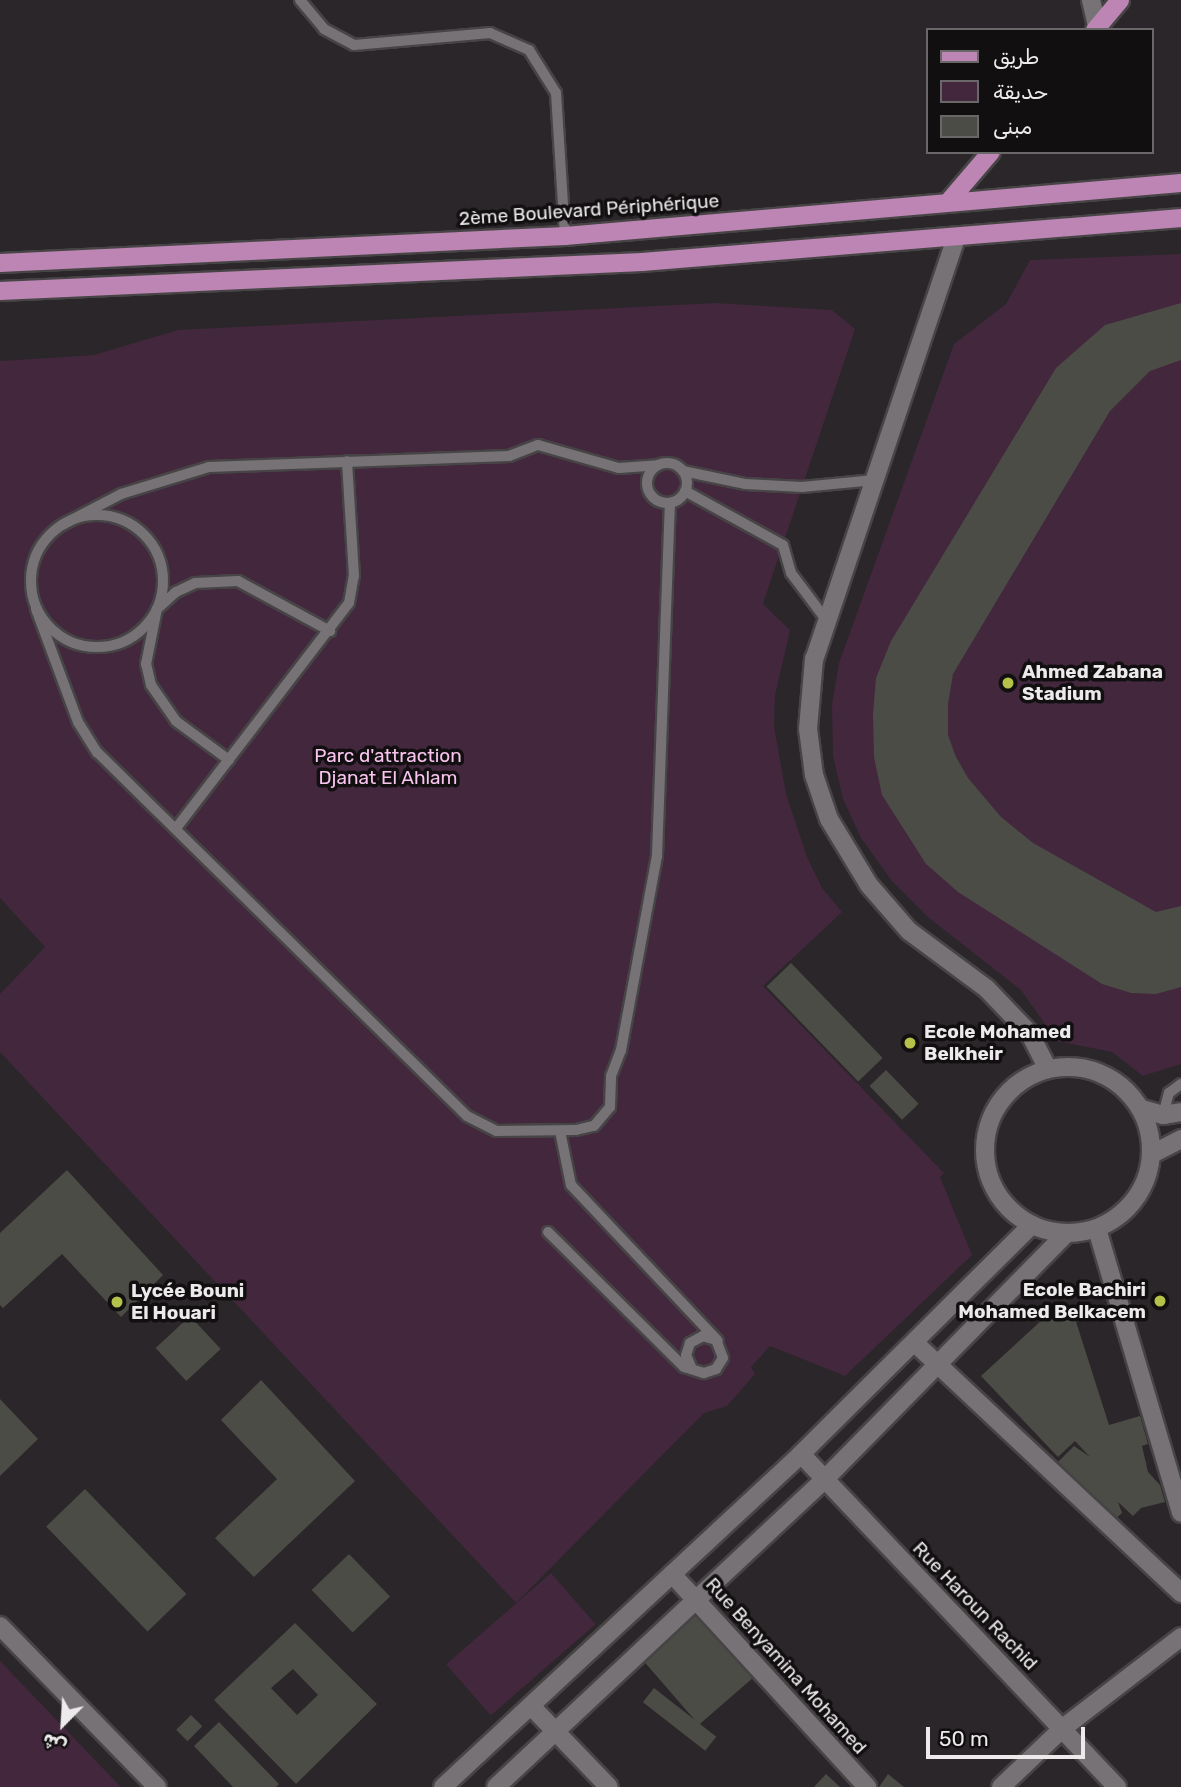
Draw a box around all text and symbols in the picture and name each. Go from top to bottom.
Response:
legend [926,28,1153,154]
text: طريق [993,44,1039,69]
text: حديقة [993,79,1048,104]
text: مبنى [993,114,1032,139]
street label: 2ème Boulevard Périphérique [458,190,720,230]
place label: Ahmed Zabana Stadium [1022,661,1163,705]
marker: Ahmed Zabana Stadium [1000,675,1016,691]
park label: Parc d'attraction Djanat El Ahlam [314,745,462,789]
place label: Ecole Mohamed Belkheir [924,1021,1071,1065]
marker: Ecole Mohamed Belkheir [902,1035,918,1051]
place label: Ecole Bachiri Mohamed Belkacem [958,1279,1146,1323]
place label: Lycée Bouni El Houari [131,1280,244,1324]
marker: Ecole Bachiri Mohamed Belkacem [1152,1293,1168,1309]
marker: Lycée Bouni El Houari [109,1294,125,1310]
street label: Rue Haroun Rachid [908,1537,1042,1675]
street label: Rue Benyamina Mohamed [701,1573,871,1759]
north arrow [28,1689,98,1759]
scale bar [929,1714,1088,1758]
text: 50 m [939,1726,989,1751]
text: ش [39,1728,70,1759]

